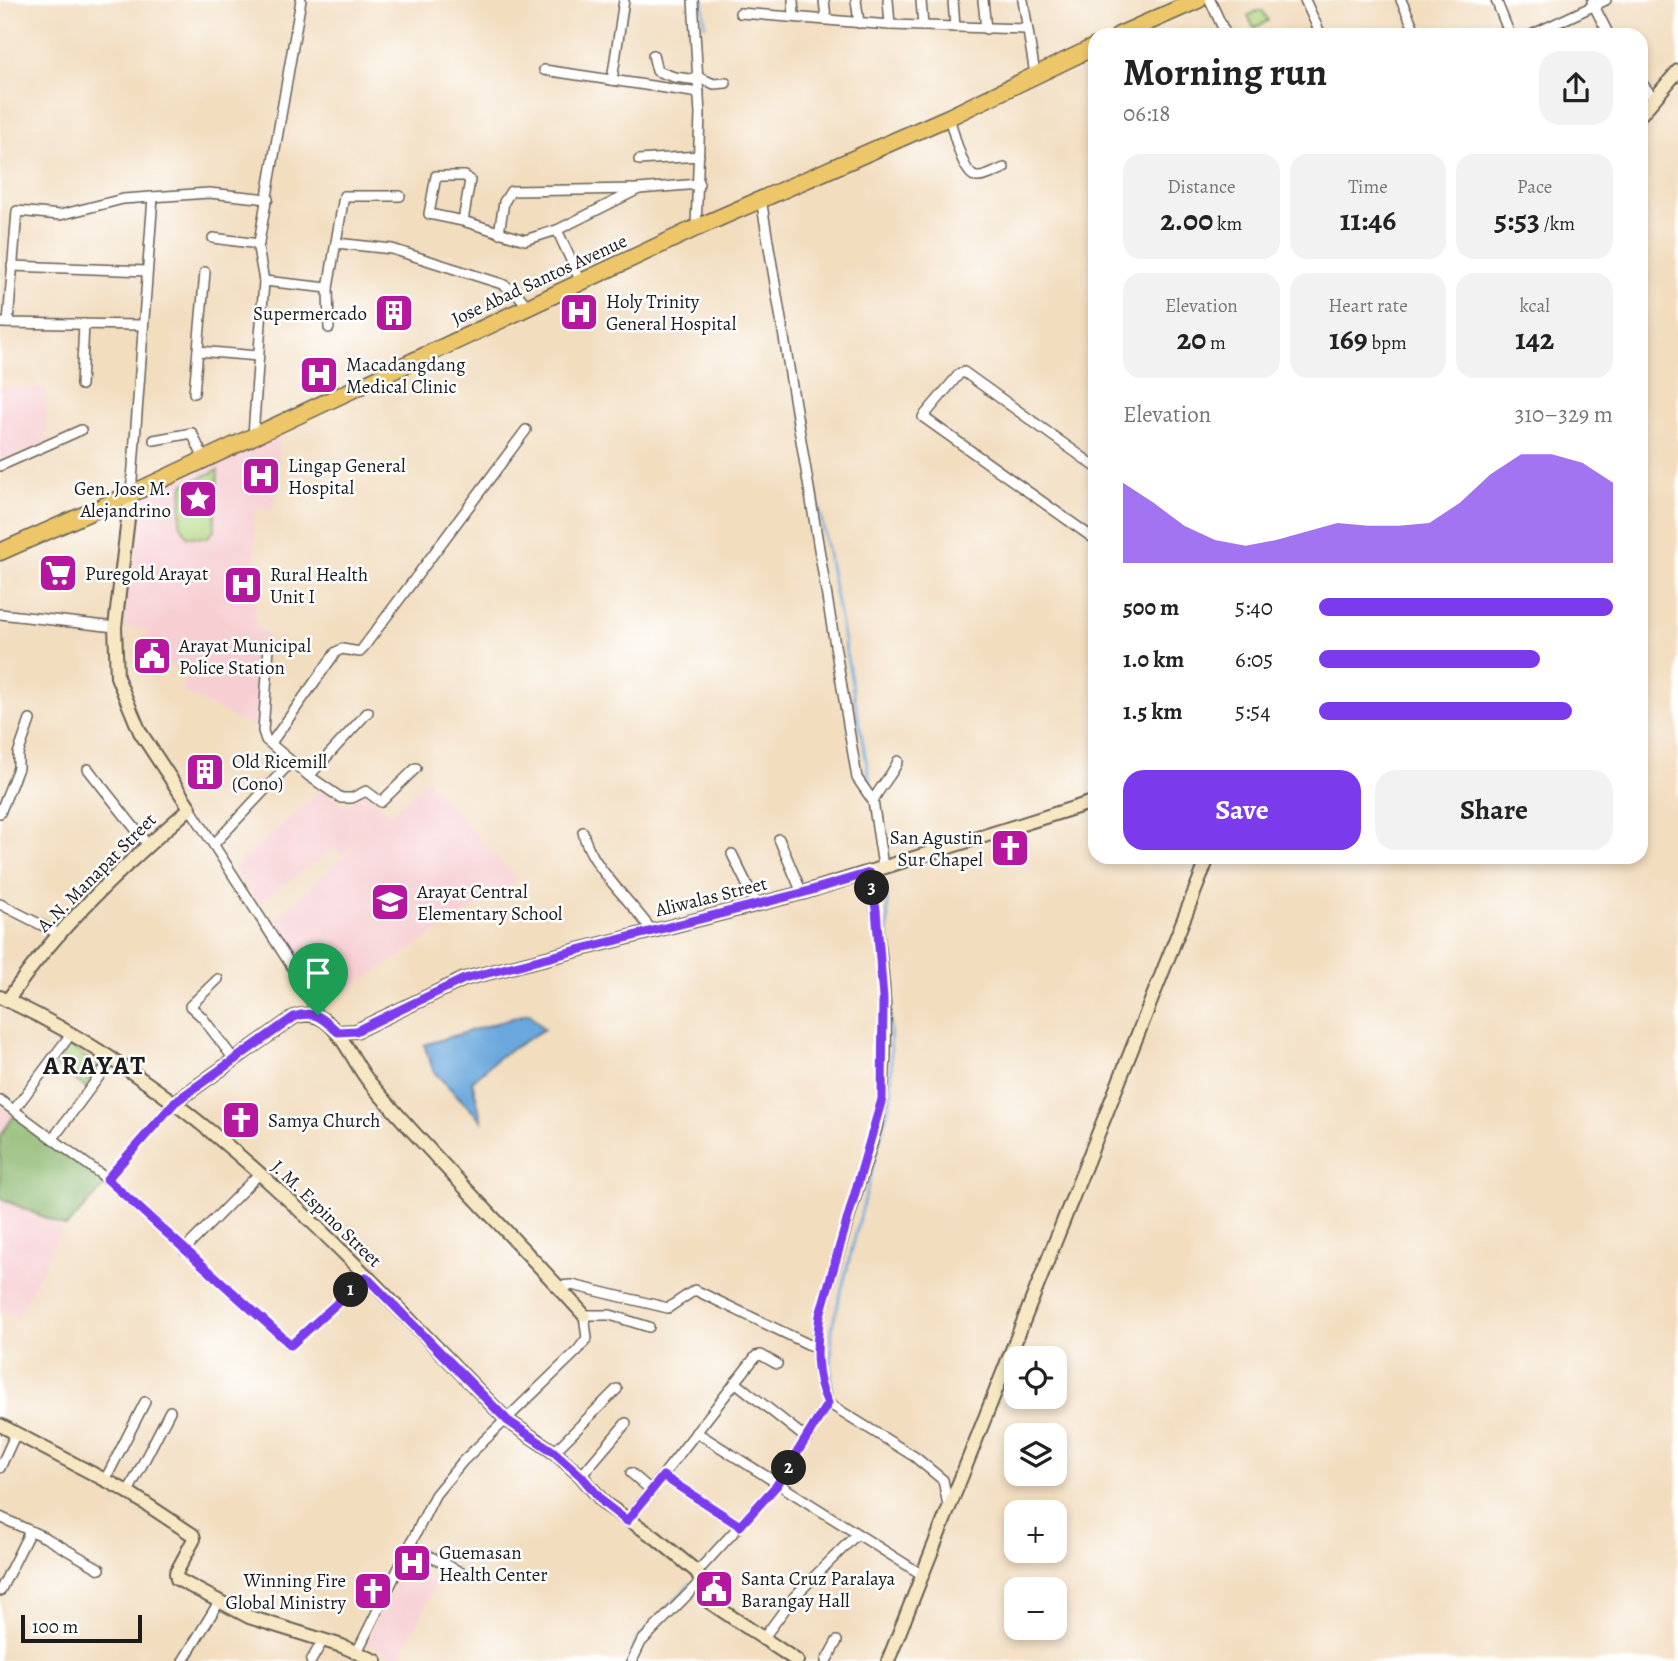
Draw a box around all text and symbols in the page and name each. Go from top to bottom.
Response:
text: Morning run [1123,46,1327,98]
button: share [1539,51,1613,125]
text: 06:18 [1123,98,1170,129]
text: Distance [1167,174,1235,200]
text: Time [1348,174,1388,200]
text: Pace [1517,174,1552,200]
text: 2.00 [1160,200,1213,240]
text: 11:46 [1340,200,1396,240]
text: 5:53 [1494,200,1540,240]
text: km [1213,211,1242,237]
text: /km [1540,211,1575,237]
street label: Jose Abad Santos Avenue [448,228,631,332]
place label: Holy Trinity General Hospital [606,289,737,337]
hospital icon: Holy Trinity General Hospital [558,291,600,333]
building icon: Supermercado [373,292,415,334]
text: Elevation [1165,293,1238,319]
text: Heart rate [1328,293,1408,319]
text: kcal [1519,293,1550,319]
place label: Supermercado [253,301,367,327]
text: 20 [1177,319,1206,359]
text: 169 [1329,319,1368,359]
text: 142 [1515,319,1554,359]
text: m [1206,330,1226,356]
text: bpm [1368,330,1407,356]
place label: Macadangdang Medical Clinic [346,352,466,400]
hospital icon: Macadangdang Medical Clinic [298,354,340,396]
text: Elevation [1123,399,1211,430]
text: 310–329 m [1515,399,1613,430]
place label: Lingap General Hospital [288,453,406,501]
hospital icon: Lingap General Hospital [240,455,282,497]
place label: Gen. Jose M. Alejandrino [74,476,171,524]
place icon: Gen. Jose M. Alejandrino [177,478,219,520]
supermarket icon: Puregold Arayat [37,552,79,594]
place label: Puregold Arayat [85,561,208,587]
place label: Rural Health Unit I [270,562,368,610]
hospital icon: Rural Health Unit I [222,564,264,606]
text: 500 m [1123,592,1179,623]
text: 5:40 [1235,592,1273,623]
place label: Arayat Municipal Police Station [178,633,311,681]
public building icon: Arayat Municipal Police Station [131,635,173,677]
text: 1.0 km [1123,644,1184,675]
text: 6:05 [1235,644,1273,675]
text: 1.5 km [1123,696,1183,727]
text: 5:54 [1235,696,1271,727]
place label: Old Ricemill (Cono) [232,749,328,797]
building icon: Old Ricemill (Cono) [184,751,226,793]
button: Save [1123,770,1361,850]
button: Share [1375,770,1613,850]
street label: A.N. Manapat Street [31,807,162,939]
place label: San Agustin Sur Chapel [890,825,983,873]
church icon: San Agustin Sur Chapel [989,827,1031,869]
pin: 3 [854,870,890,906]
street label: Aliwalas Street [652,871,770,924]
text: 3 [867,874,876,900]
place label: Arayat Central Elementary School [416,879,563,927]
school or university icon: Arayat Central Elementary School [369,881,411,923]
pin [288,943,348,1015]
icon: arrive [299,954,337,992]
district label: ARAYAT [42,1048,147,1083]
church icon: Samya Church [220,1099,262,1141]
place label: Samya Church [268,1108,380,1134]
street label: J. M. Espino Street [265,1154,387,1273]
pin: 1 [334,1272,368,1308]
text: 1 [347,1276,354,1302]
map controls [1004,1346,1067,1640]
button: locate [1004,1346,1067,1409]
button: layers [1004,1423,1067,1486]
pin: 2 [772,1450,806,1486]
text: 2 [784,1454,793,1480]
button: + [1004,1500,1067,1563]
place label: Guemasan Health Center [439,1540,548,1588]
hospital icon: Guemasan Health Center [391,1542,433,1584]
place label: Santa Cruz Paralaya Barangay Hall [741,1566,896,1614]
place label: Winning Fire Global Ministry [226,1568,347,1616]
public building icon: Santa Cruz Paralaya Barangay Hall [693,1568,735,1610]
church icon: Winning Fire Global Ministry [352,1570,394,1612]
button: − [1004,1577,1067,1640]
scale bar [21,1612,142,1644]
text: 100 m [32,1614,78,1640]

